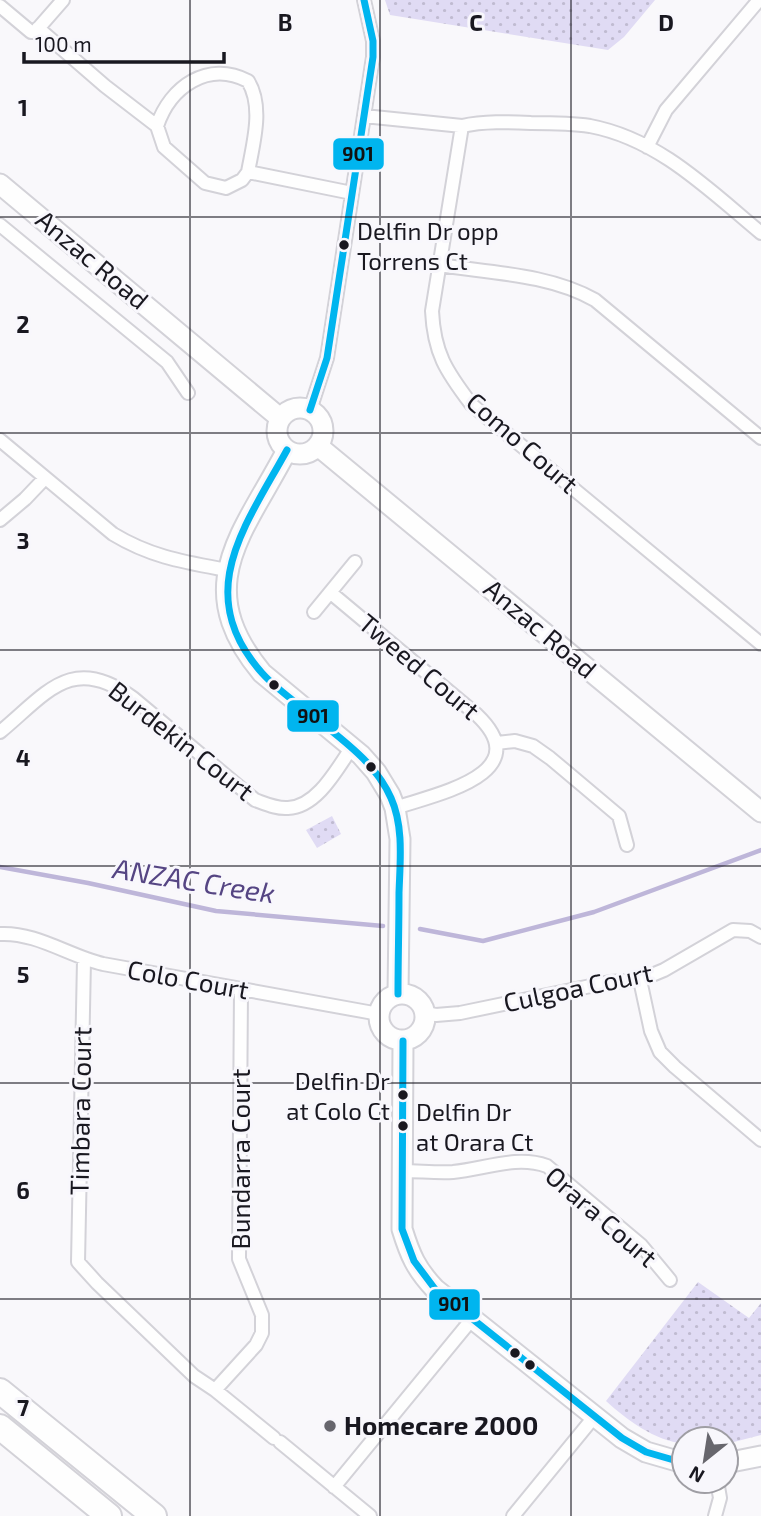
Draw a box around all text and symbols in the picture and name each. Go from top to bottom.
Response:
text: B [278,8,292,36]
text: C [469,8,483,36]
text: D [658,8,674,36]
scale bar [24,21,224,65]
text: 100 m [35,31,92,56]
text: 1 [18,93,28,121]
line badge: 901 [332,137,385,171]
text: 901 [342,142,374,165]
street label: Anzac Road [30,203,155,315]
place label: Delfin Dr opp Torrens Ct [357,216,499,275]
marker: Delfin Dr opp Torrens Ct [337,238,351,252]
text: 2 [16,310,30,338]
street label: Como Court [461,385,585,499]
text: 3 [16,526,30,554]
street label: Anzac Road [478,572,603,684]
street label: Tweed Court [353,606,487,725]
street label: Burdekin Court [103,674,261,806]
unlabelled marker [267,678,281,692]
line badge: 901 [286,699,340,733]
text: 901 [297,704,329,727]
text: 4 [16,743,30,771]
unlabelled marker [364,760,378,774]
water label: ANZAC Creek [110,850,277,910]
street label: Colo Court [125,953,251,1004]
street label: Culgoa Court [500,956,655,1017]
text: 5 [17,960,29,988]
street label: Timbara Court [63,1026,96,1196]
place label: Delfin Dr at Colo Ct [286,1066,390,1125]
street label: Bundarra Court [224,1068,255,1249]
marker: Delfin Dr at Colo Ct [396,1088,410,1102]
place label: Delfin Dr at Orara Ct [416,1097,533,1156]
marker: Delfin Dr at Orara Ct [396,1119,410,1133]
street label: Orara Court [540,1159,664,1273]
text: 6 [16,1176,30,1204]
line badge: 901 [428,1288,481,1321]
text: 901 [438,1292,470,1315]
unlabelled marker [508,1346,522,1360]
unlabelled marker [523,1358,537,1372]
text: 7 [17,1393,29,1421]
place label: Homecare 2000 [344,1409,538,1440]
marker: Homecare 2000 [322,1418,338,1434]
north arrow [670,1425,740,1495]
text: N [685,1462,708,1489]

